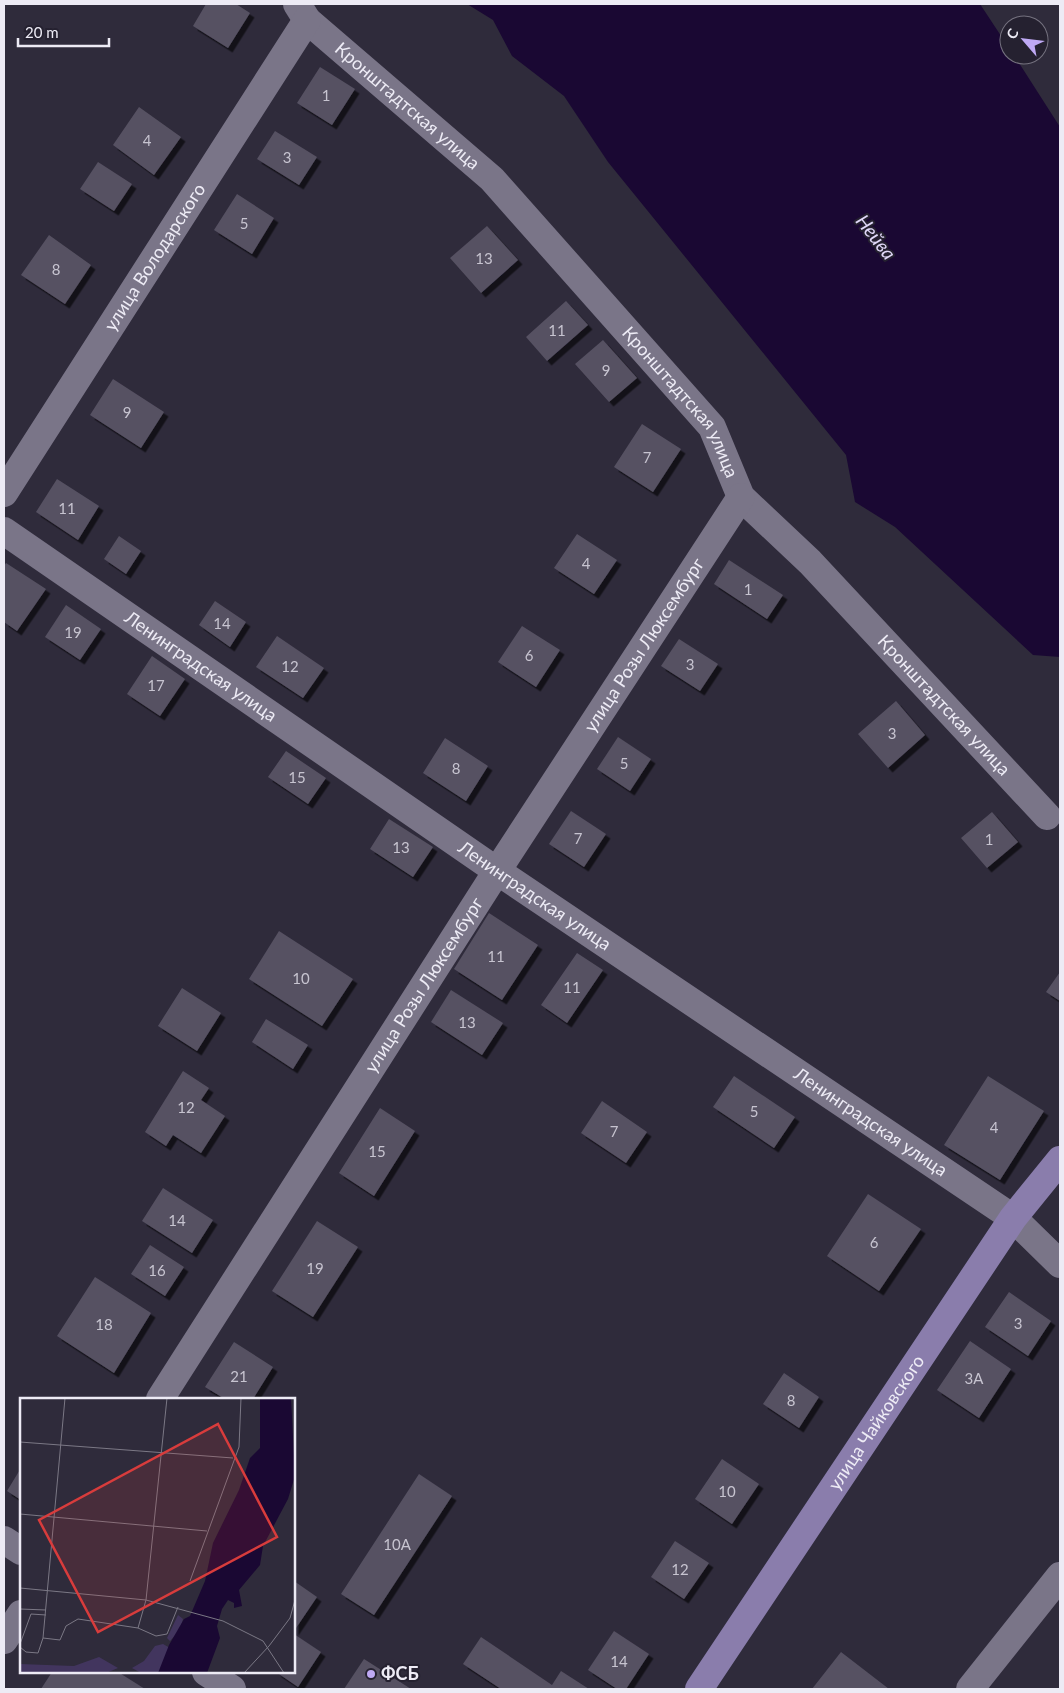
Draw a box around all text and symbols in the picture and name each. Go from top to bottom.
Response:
scale bar [18,15,109,47]
north arrow [999,15,1049,65]
text: 20 m [25,23,59,41]
text: С [1002,25,1022,42]
street label: Кронштадтская улица [331,37,485,174]
house number: 1 [322,86,330,104]
house number: 4 [143,131,152,149]
house number: 3 [283,148,291,166]
street label: улица Володарского [99,179,210,335]
water label: Нейва [852,209,901,264]
house number: 5 [240,214,248,232]
house number: 13 [475,249,493,267]
house number: 8 [52,260,60,278]
house number: 11 [548,321,566,339]
street label: Кронштадтская улица [618,321,744,481]
house number: 9 [602,361,610,379]
house number: 9 [123,403,131,421]
house number: 7 [643,448,652,466]
house number: 11 [58,499,76,517]
street label: улица Розы Люксембург [579,553,709,736]
house number: 4 [582,554,591,572]
house number: 1 [744,580,752,598]
street label: Ленинградская улица [120,605,282,726]
house number: 14 [213,614,231,632]
house number: 19 [64,623,82,641]
street label: Кронштадтская улица [874,630,1015,780]
house number: 6 [525,646,534,664]
house number: 3 [686,655,694,673]
house number: 12 [281,657,299,675]
house number: 17 [147,676,165,694]
house number: 3 [888,724,896,742]
house number: 5 [620,754,628,772]
house number: 8 [452,759,460,777]
house number: 15 [288,768,306,786]
house number: 7 [574,829,583,847]
house number: 1 [985,830,993,848]
street label: Ленинградская улица [454,835,616,955]
house number: 13 [392,838,410,856]
street label: улица Розы Люксембург [359,892,488,1076]
house number: 11 [487,947,505,965]
house number: 10 [292,969,310,987]
house number: 11 [563,978,581,996]
house number: 13 [458,1013,476,1031]
street label: Ленинградская улица [789,1061,952,1181]
house number: 12 [177,1098,195,1116]
house number: 5 [750,1102,758,1120]
house number: 4 [990,1118,999,1136]
house number: 7 [610,1122,619,1140]
house number: 15 [368,1142,386,1160]
house number: 14 [168,1211,186,1229]
house number: 6 [870,1233,879,1251]
house number: 19 [306,1259,324,1277]
house number: 16 [148,1261,166,1279]
house number: 3 [1014,1314,1022,1332]
house number: 18 [95,1315,113,1333]
street label: улица Чайковского [823,1350,929,1494]
house number: 21 [230,1367,248,1385]
house number: 3А [965,1369,984,1387]
house number: 8 [787,1391,795,1409]
inset map [20,1398,295,1673]
house number: 10 [718,1482,736,1500]
house number: 10А [383,1535,412,1553]
house number: 12 [671,1560,689,1578]
house number: 14 [610,1652,628,1670]
place label: ФСБ [381,1662,419,1684]
marker: ФСБ [365,1668,377,1680]

